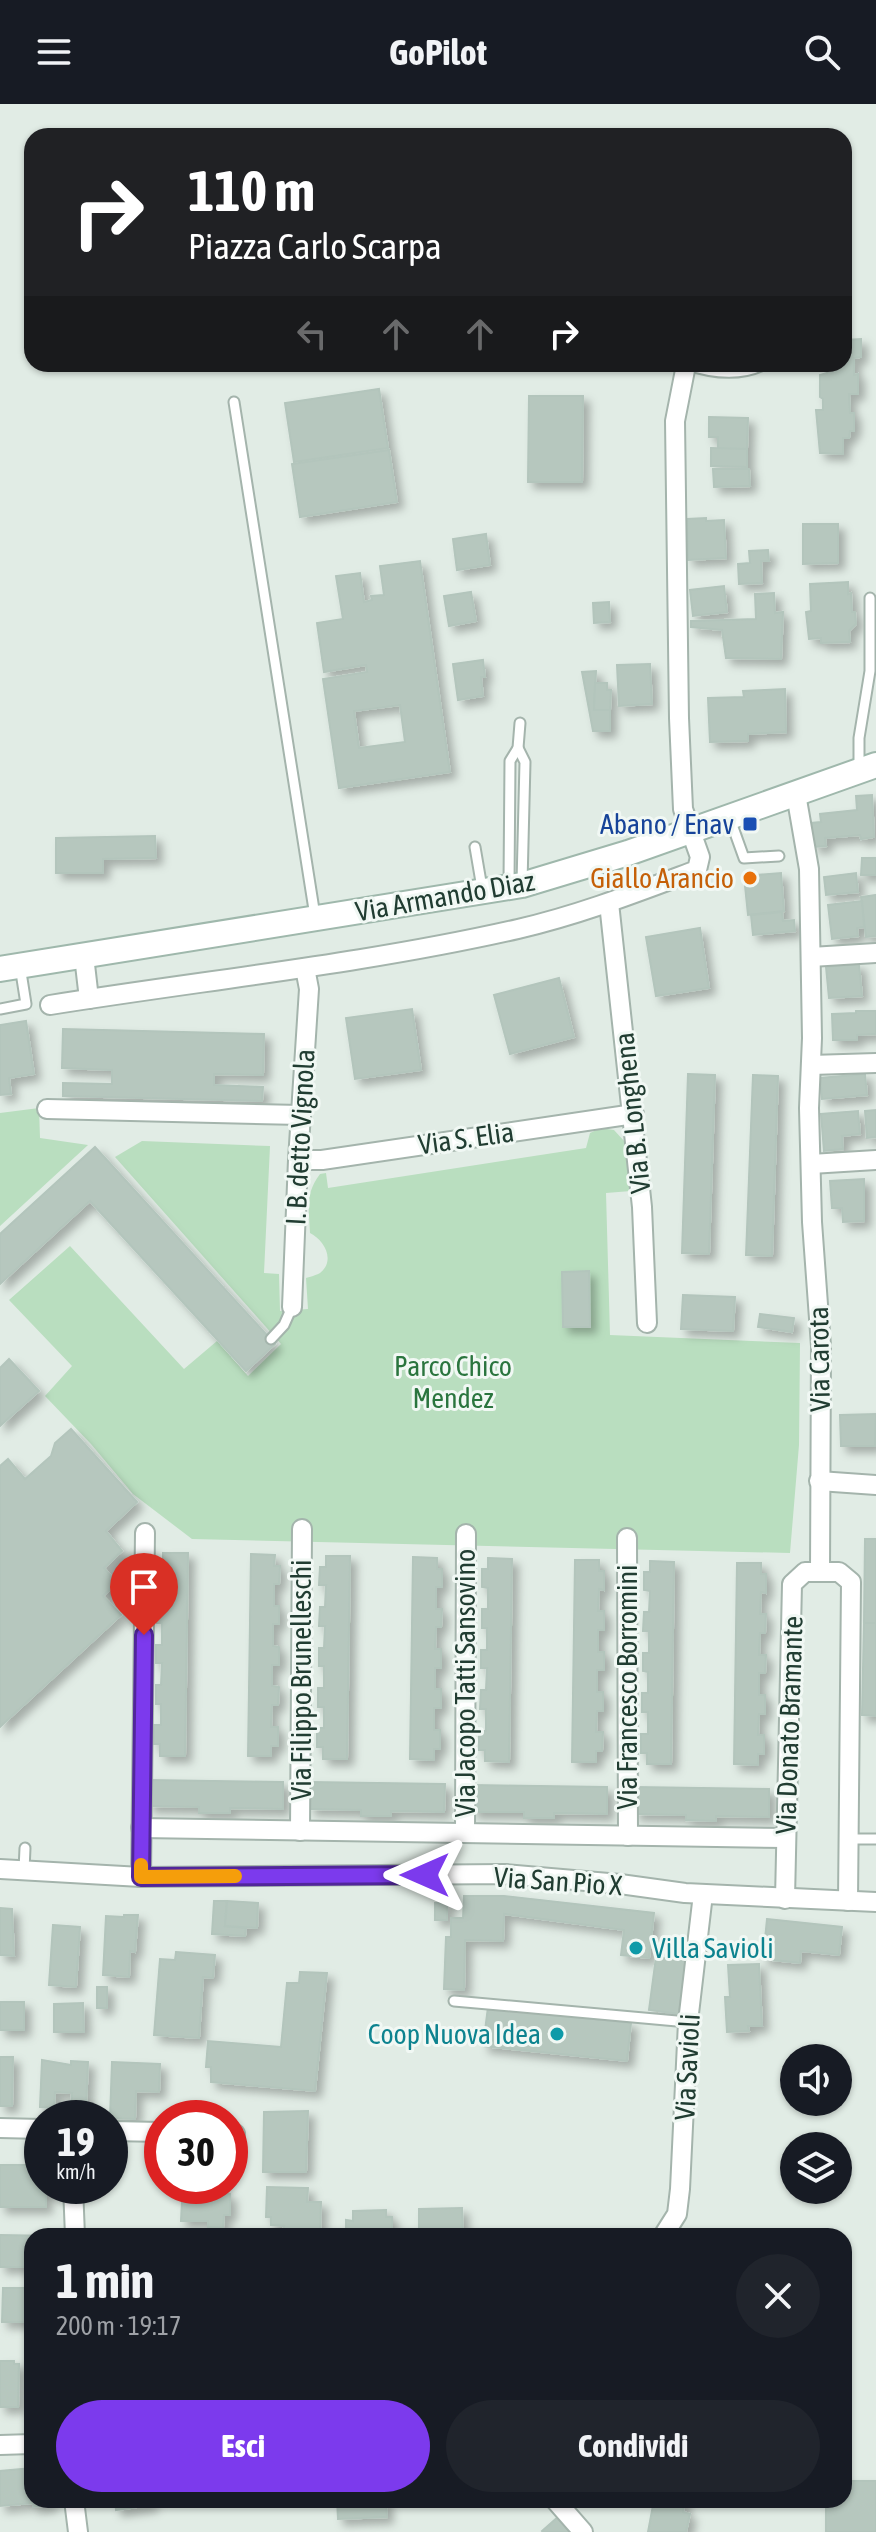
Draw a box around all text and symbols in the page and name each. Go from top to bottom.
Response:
icon: menu [32,30,76,74]
icon: search [800,30,844,74]
text: GoPilot [389,31,487,73]
text: 110 m [188,159,315,223]
icon: right [56,160,160,264]
text: Piazza Carlo Scarpa [188,225,442,267]
icon: left [290,312,334,356]
icon: ahead [374,312,418,356]
icon: ahead [458,312,502,356]
icon: right [542,312,586,356]
place label: Abano / Enav [600,808,734,840]
marker: Abano / Enav [741,815,759,833]
place label: Giallo Arancio [590,862,734,894]
street label: Via Armando Diaz [353,865,537,927]
marker: Giallo Arancio [741,869,759,887]
street label: Via B. Longhena [608,1031,656,1195]
street label: I. B. detto Vignola [279,1048,321,1226]
street label: Via S. Elia [416,1115,516,1161]
street label: Via Carota [802,1306,836,1412]
park label: Parco Chico Mendez [394,1350,512,1414]
street label: Via Jacopo Tatti Sansovino [449,1549,481,1817]
pin [110,1553,178,1635]
street label: Via Filippo Brunelleschi [285,1559,317,1801]
street label: Via Francesco Borromini [611,1564,643,1810]
icon: arrive [122,1565,166,1609]
street label: Via Donato Bramante [769,1615,809,1835]
position arrow [383,1833,467,1917]
street label: Via San Pio X [493,1861,624,1901]
place label: Villa Savioli [652,1932,774,1964]
marker: Villa Savioli [627,1939,645,1957]
street label: Via Savioli [668,2013,706,2121]
place label: Coop Nuova Idea [368,2018,541,2050]
marker: Coop Nuova Idea [548,2025,566,2043]
map controls [780,2044,852,2204]
button: sound [780,2044,852,2116]
speed limit sign: 30 [144,2100,248,2204]
text: 19 [57,2119,95,2164]
button: layers [780,2132,852,2204]
text: km/h [56,2160,96,2183]
text: 1 min [56,2253,154,2308]
button: close [736,2254,820,2338]
text: 200 m · 19:17 [56,2311,181,2341]
button: Esci [56,2400,430,2492]
button: Condividi [446,2400,820,2492]

